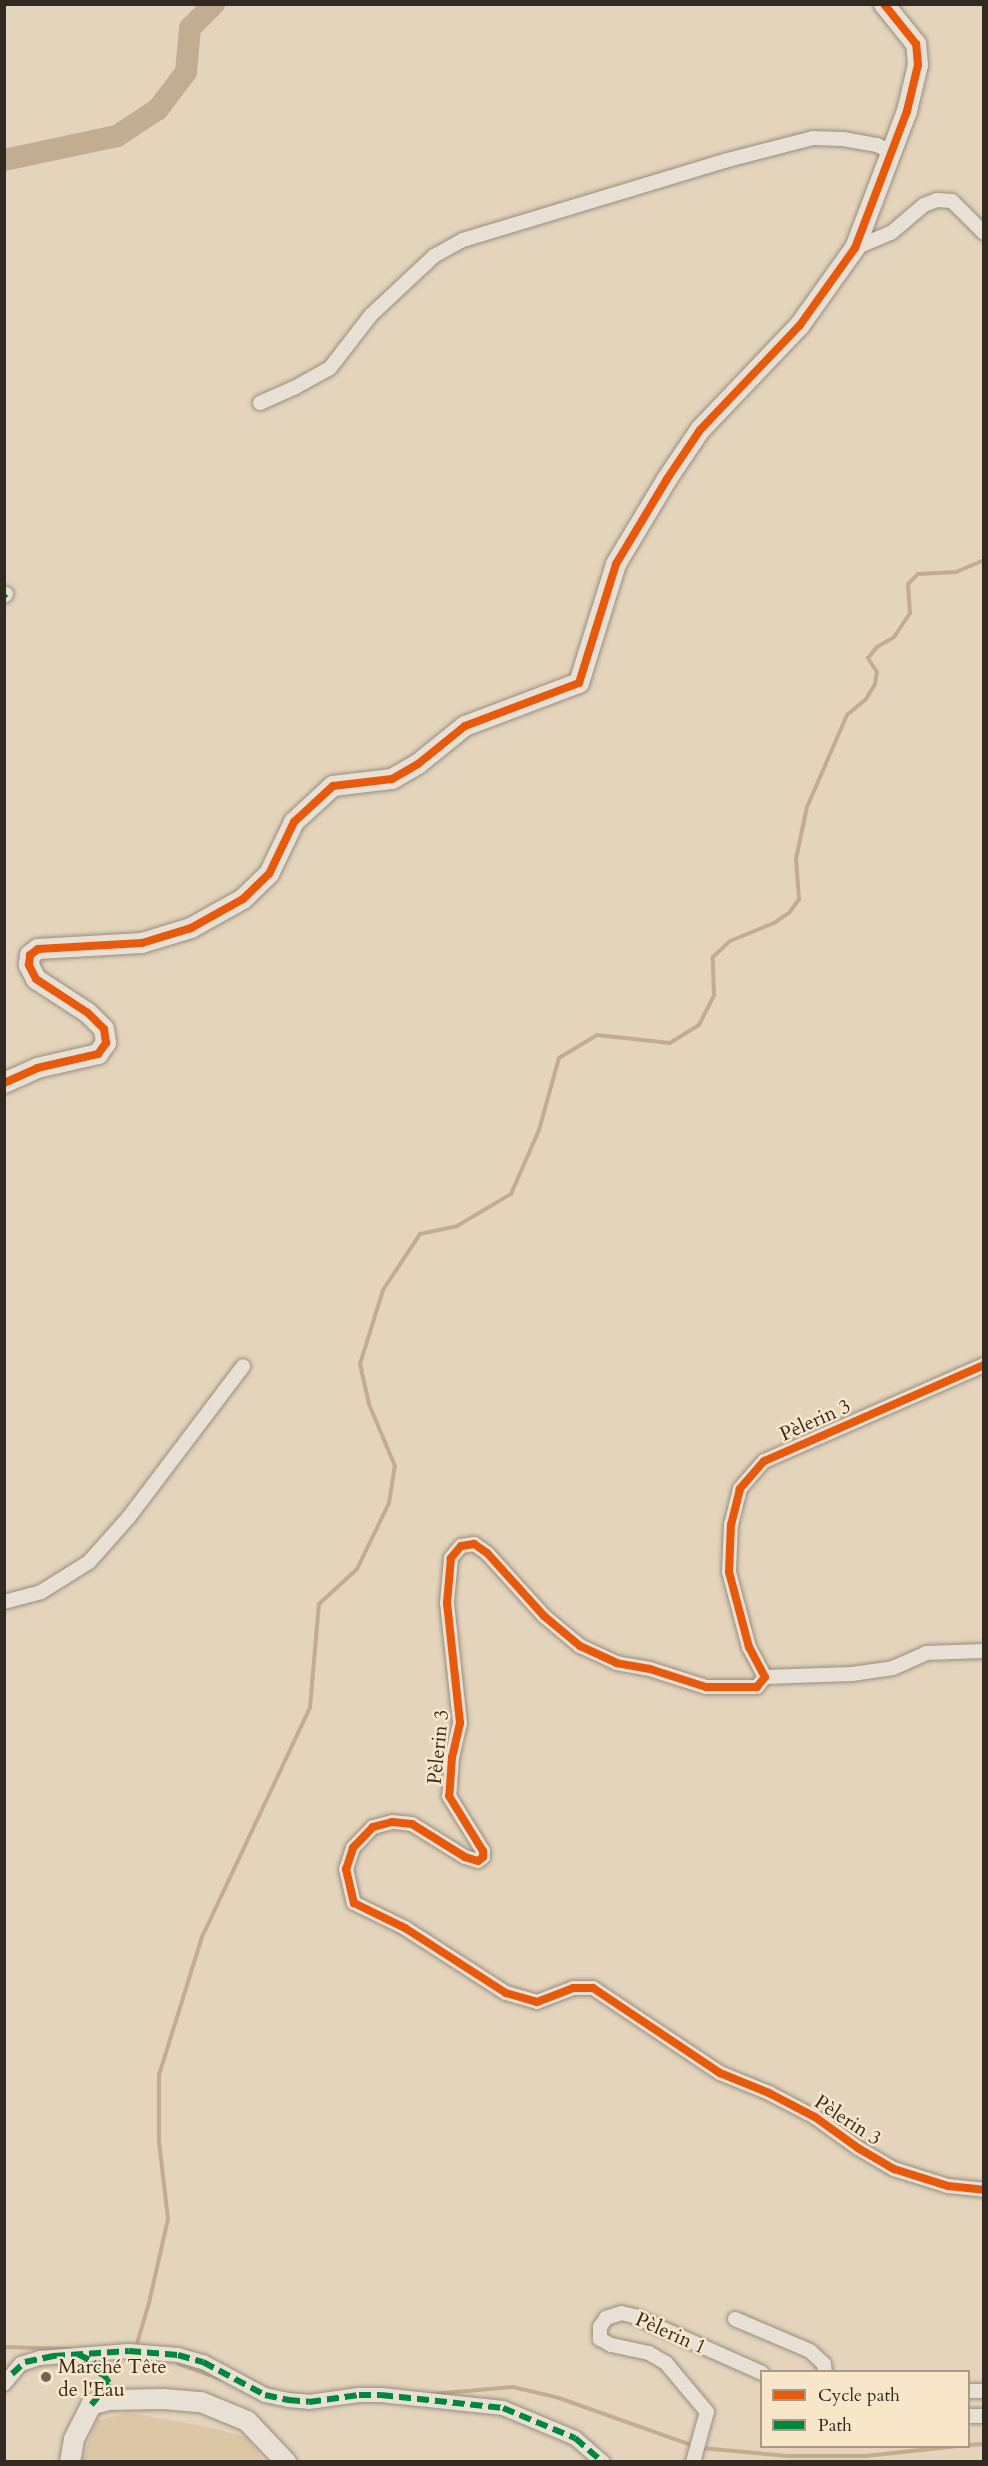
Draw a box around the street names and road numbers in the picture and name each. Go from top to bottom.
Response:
street label: Pèlerin 3 [776,1394,854,1446]
street label: Pèlerin 3 [422,1708,454,1786]
street label: Pèlerin 3 [810,2090,886,2150]
street label: Pèlerin 1 [632,2307,710,2359]

